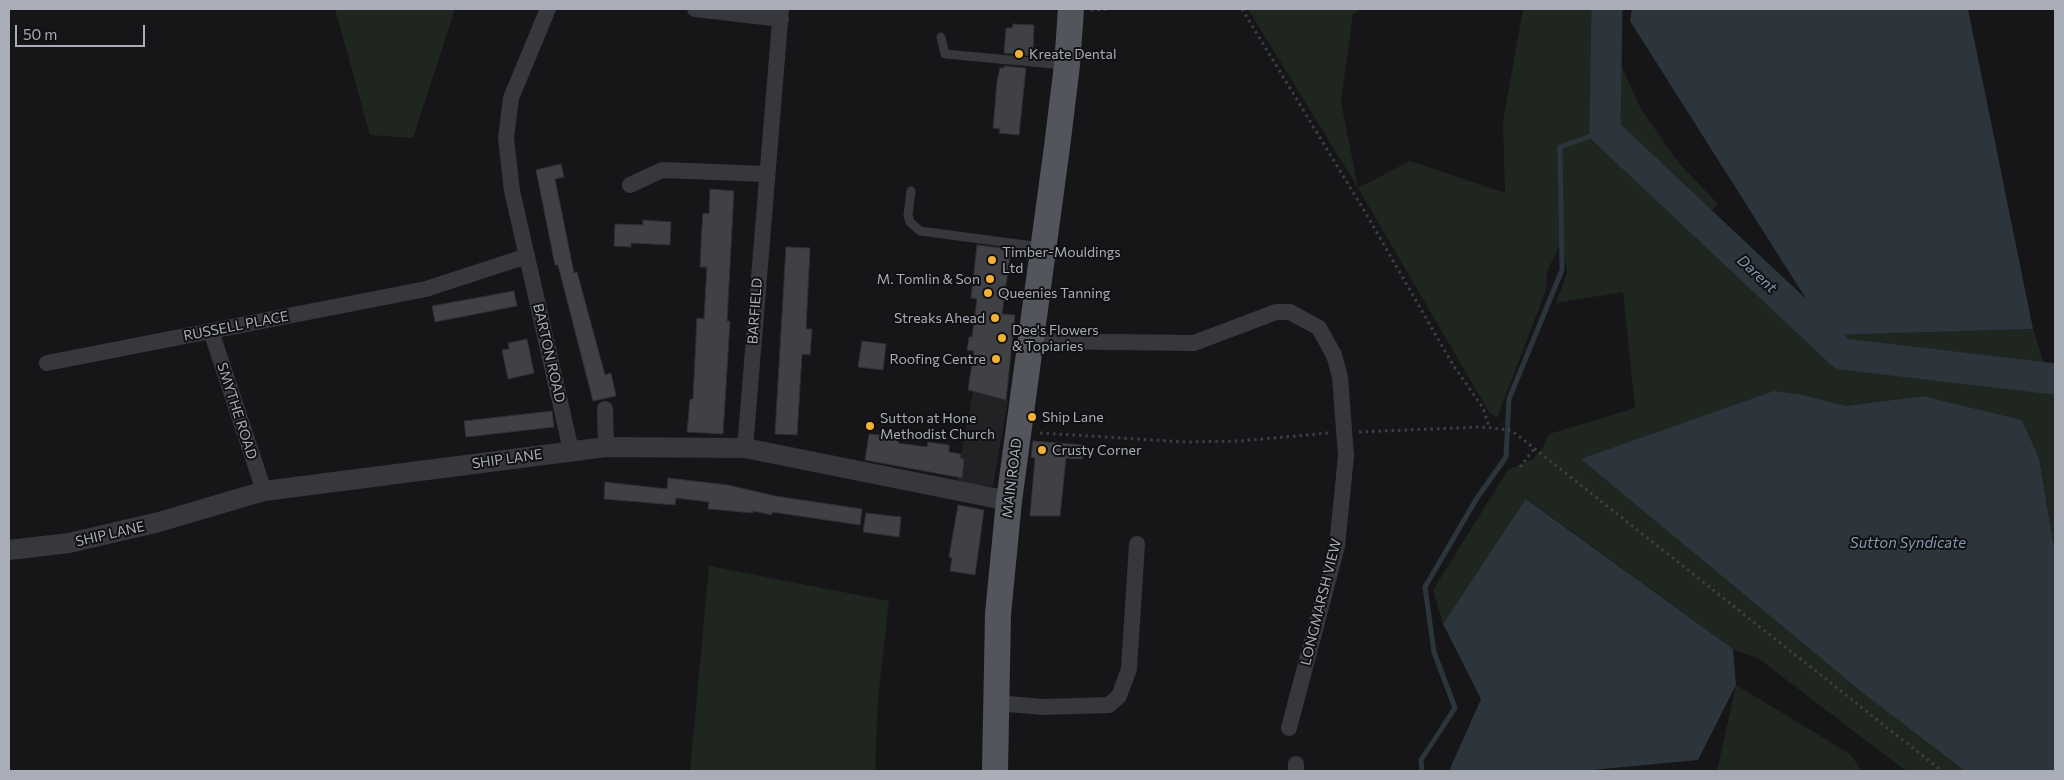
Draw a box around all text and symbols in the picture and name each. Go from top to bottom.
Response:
scale bar [18,15,148,47]
text: 50 m [23,25,57,43]
place label: Kreate Dental [1029,46,1116,62]
marker: Kreate Dental [1013,48,1025,60]
place label: Timber-Mouldings Ltd [1002,244,1121,276]
water label: Darent [1734,251,1780,297]
marker: Timber-Mouldings Ltd [986,254,998,266]
place label: M. Tomlin & Son [877,271,980,287]
marker: M. Tomlin & Son [984,273,996,285]
street label: BARFIELD [744,277,766,345]
place label: Queenies Tanning [998,285,1110,301]
marker: Queenies Tanning [982,287,994,299]
street label: BARTON ROAD [529,302,569,404]
street label: RUSSELL PLACE [182,308,290,344]
place label: Streaks Ahead [894,310,985,326]
marker: Streaks Ahead [989,312,1001,324]
place label: Dee's Flowers & Topiaries [1012,322,1099,354]
marker: Dee's Flowers & Topiaries [996,332,1008,344]
place label: Roofing Centre [890,351,986,367]
marker: Roofing Centre [990,353,1002,365]
street label: SMYTHE ROAD [213,361,261,461]
place label: Ship Lane [1042,409,1104,425]
place label: Sutton at Hone Methodist Church [880,410,995,442]
marker: Ship Lane [1026,411,1038,423]
marker: Sutton at Hone Methodist Church [864,420,876,432]
street label: MAIN ROAD [999,437,1025,519]
place label: Crusty Corner [1052,442,1142,458]
marker: Crusty Corner [1036,444,1048,456]
street label: SHIP LANE [471,446,543,472]
street label: SHIP LANE [74,518,146,550]
water label: Sutton Syndicate [1850,534,1966,552]
street label: LONGMARSH VIEW [1297,537,1345,667]

